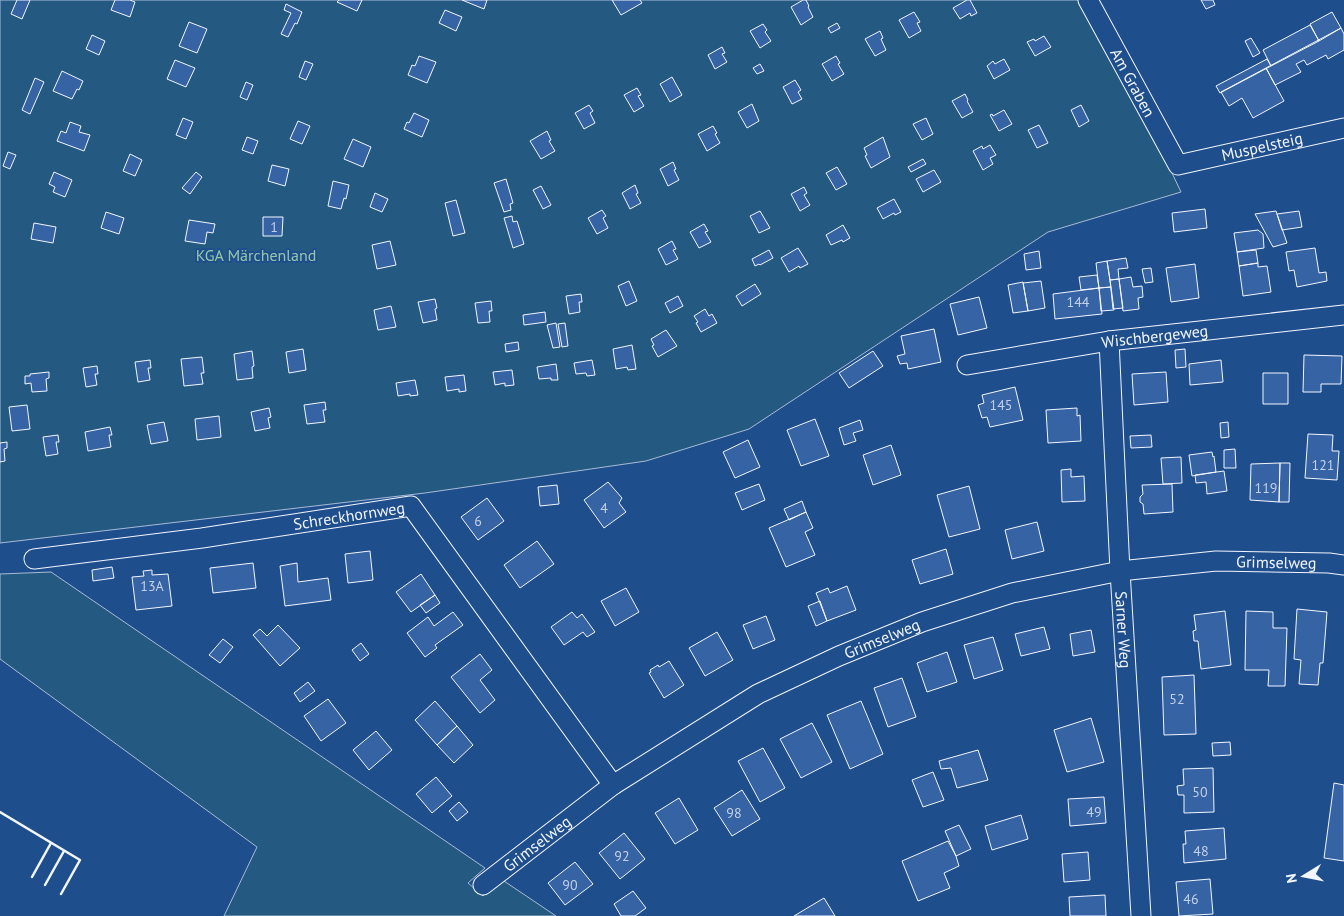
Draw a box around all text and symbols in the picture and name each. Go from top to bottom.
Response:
street label: Am Graben [1106,45,1160,120]
street label: Muspelsteig [1220,128,1304,165]
house number: 1 [270,218,278,236]
park label: KGA Märchenland [196,245,316,265]
house number: 144 [1067,293,1090,311]
street label: Wischbergeweg [1100,320,1209,352]
house number: 145 [990,396,1012,414]
house number: 121 [1312,456,1334,474]
house number: 119 [1255,479,1277,497]
street label: Schreckhornweg [292,497,406,534]
house number: 4 [600,499,608,517]
house number: 6 [474,512,482,530]
street label: Grimselweg [1236,551,1317,573]
house number: 13A [140,577,165,595]
street label: Sarner Weg [1111,590,1136,669]
street label: Grimselweg [841,614,923,663]
house number: 52 [1169,690,1185,708]
house number: 50 [1192,783,1208,801]
house number: 49 [1086,803,1102,821]
house number: 98 [726,804,742,822]
street label: Grimselweg [499,811,575,876]
house number: 48 [1193,842,1209,860]
house number: 92 [614,847,630,865]
north arrow [1279,851,1329,901]
text: N [1282,872,1301,884]
house number: 90 [562,876,578,894]
house number: 46 [1183,890,1199,908]

